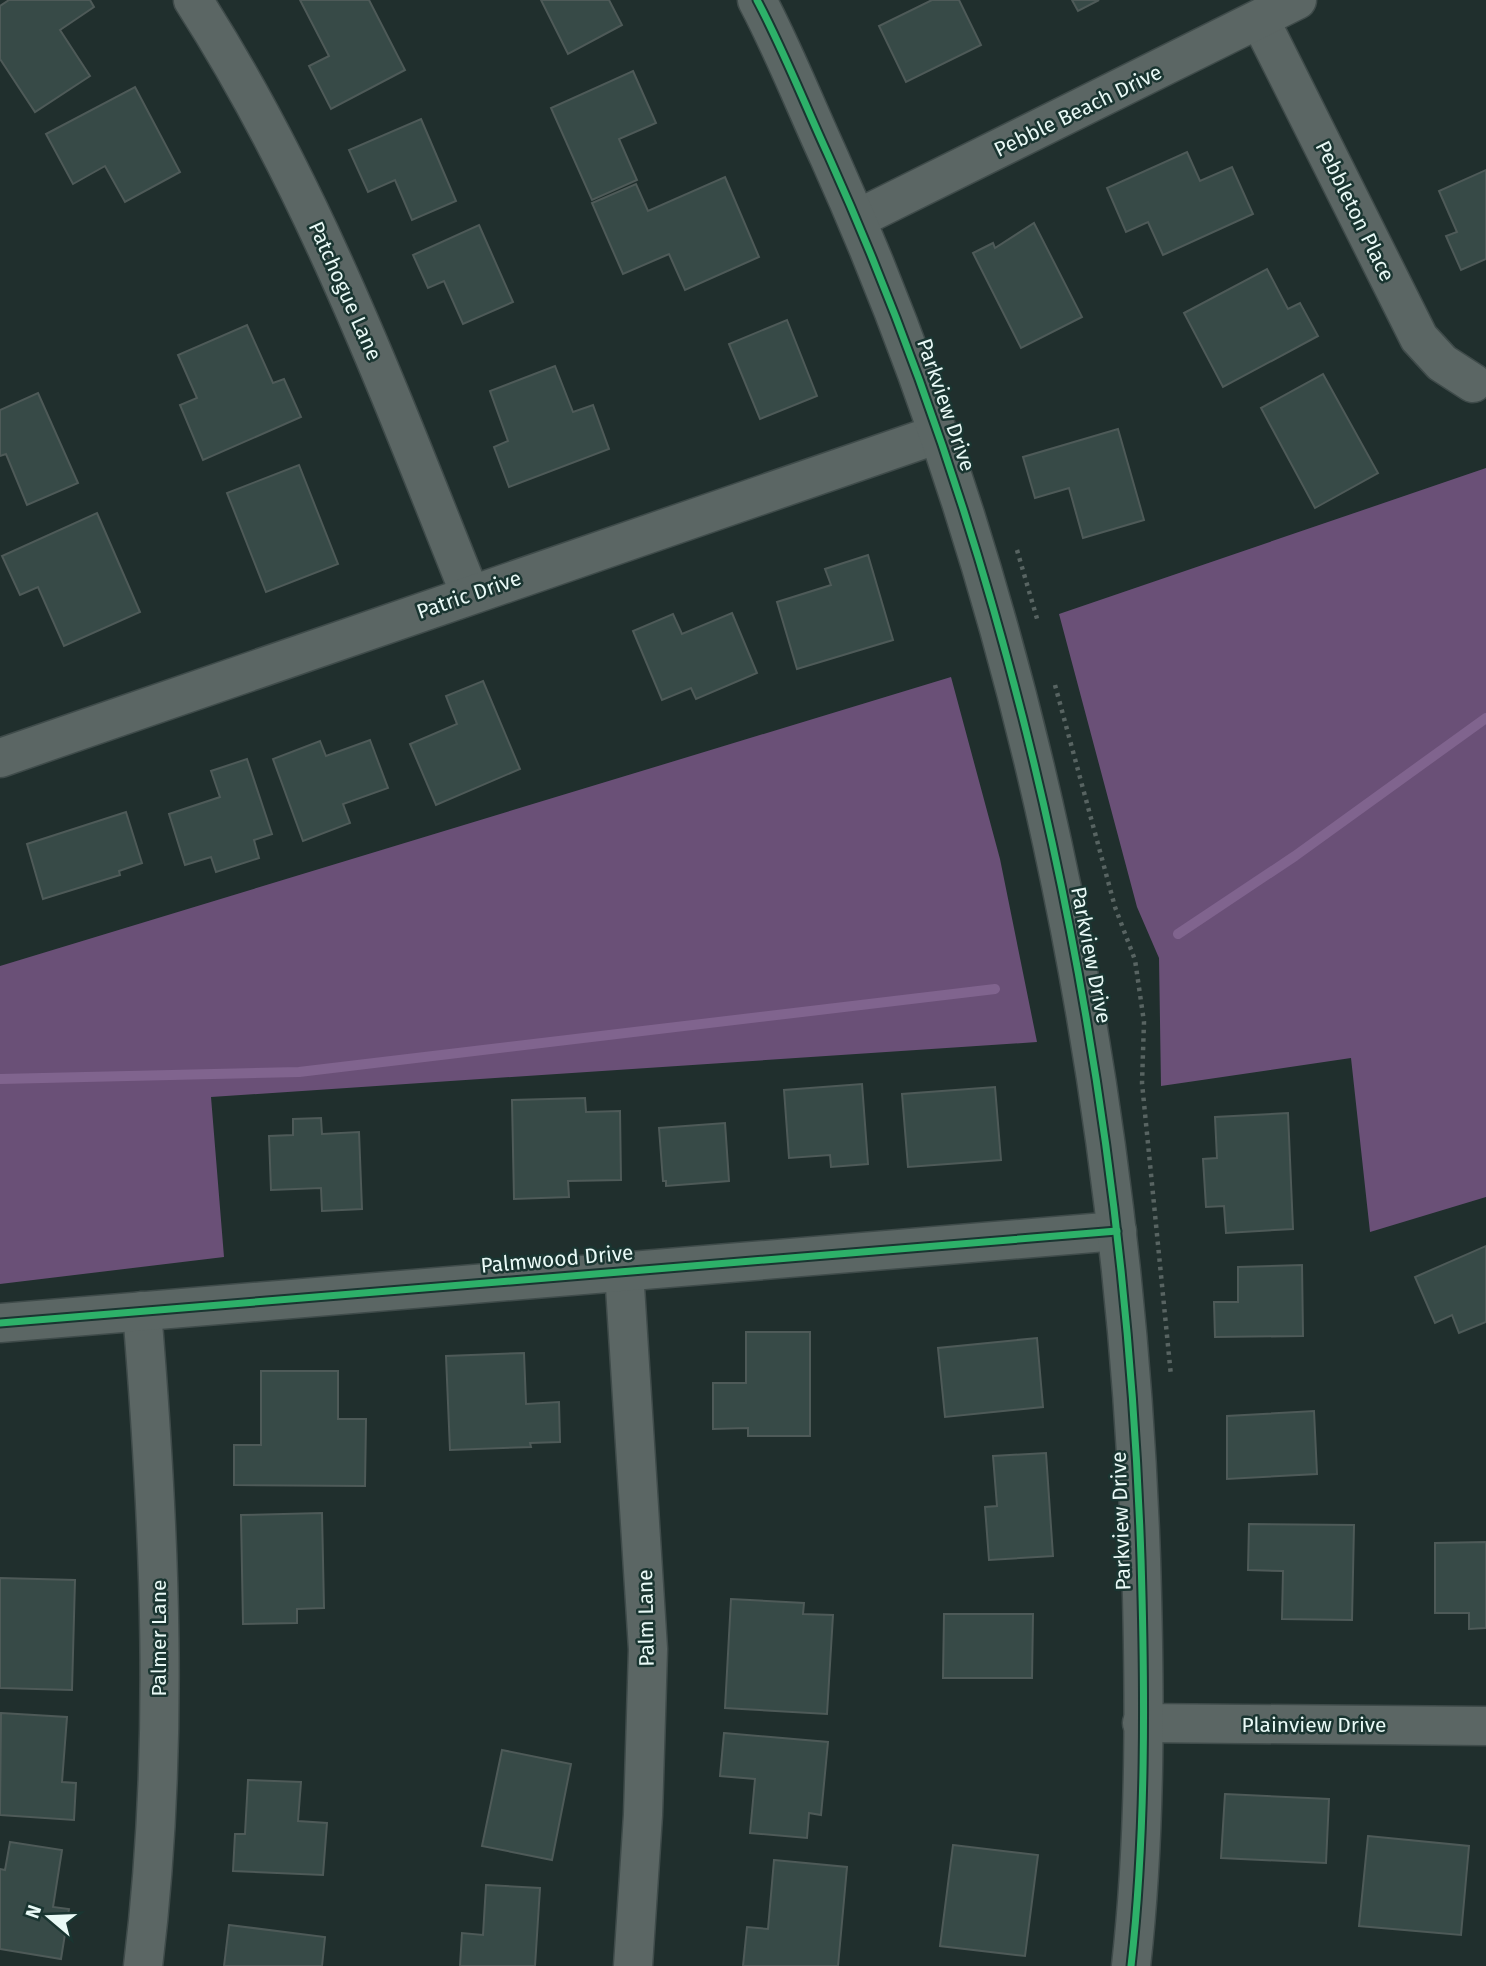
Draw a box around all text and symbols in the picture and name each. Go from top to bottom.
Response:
street label: Pebble Beach Drive [990,59,1166,163]
street label: Pebbleton Place [1310,136,1400,286]
street label: Patchogue Lane [303,217,387,365]
street label: Parkview Drive [911,335,981,475]
street label: Patric Drive [413,565,525,625]
street label: Parkview Drive [1065,884,1117,1026]
street label: Palmwood Drive [479,1239,635,1279]
street label: Parkview Drive [1106,1451,1136,1591]
street label: Palm Lane [632,1569,660,1667]
street label: Palmer Lane [146,1580,172,1696]
street label: Plainview Drive [1241,1712,1387,1738]
north arrow [14,1882,84,1952]
text: N [20,1902,46,1921]

